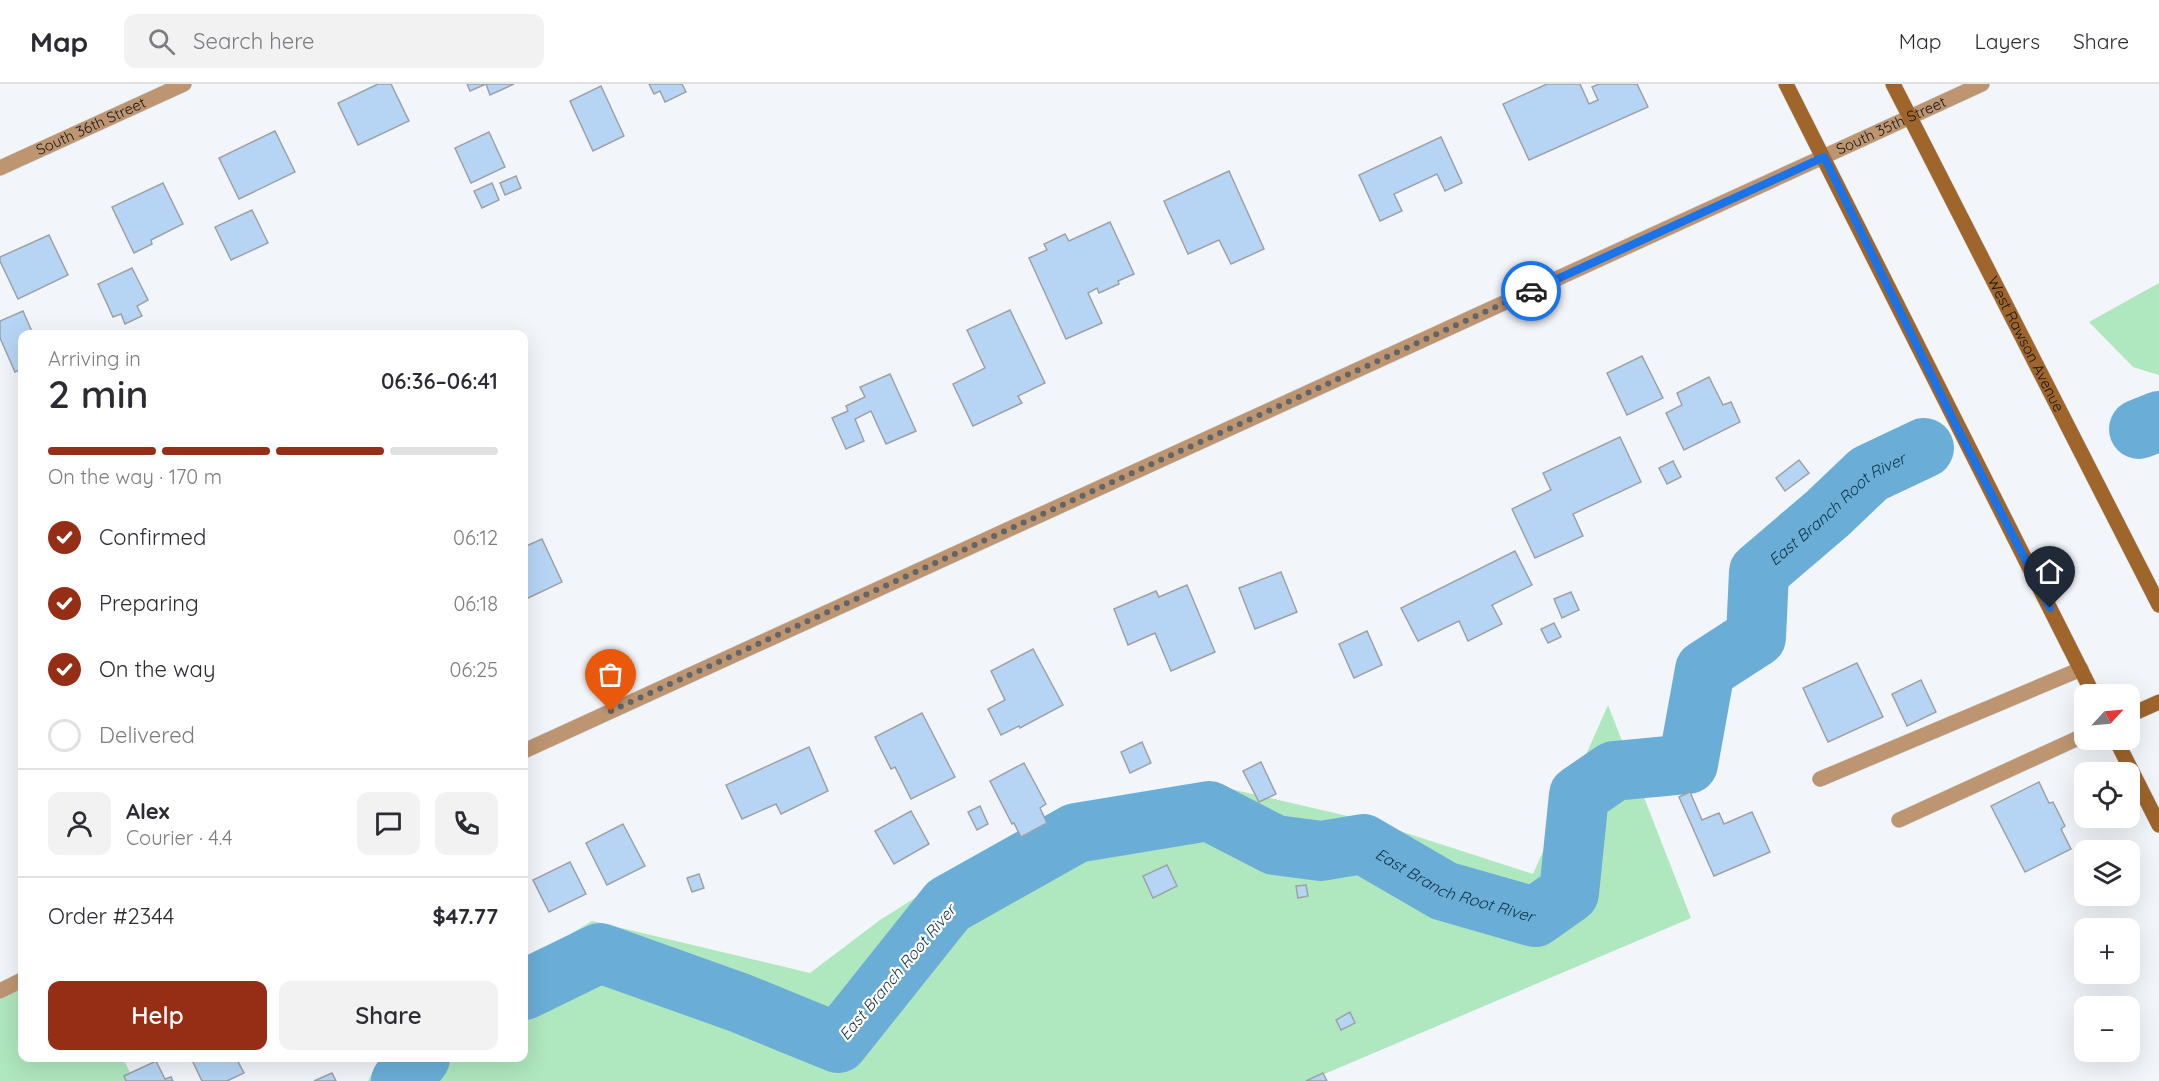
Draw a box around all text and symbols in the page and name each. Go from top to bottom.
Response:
search box [124,14,544,68]
text: Map [30,24,88,59]
icon: search [145,25,178,58]
text: Search here [193,27,315,55]
text: Map [1899,28,1942,54]
text: Layers [1975,28,2040,54]
text: Share [2073,28,2129,54]
street label: South 35th Street [1833,92,1949,159]
street label: South 36th Street [33,93,149,159]
courier [1501,261,1561,321]
street label: West Rawson Avenue [1984,273,2069,415]
icon: car [1515,275,1548,308]
text: Arriving in [48,346,141,371]
text: 06:36–06:41 [381,367,498,395]
text: 2 min [48,369,149,418]
water label: East Branch Root River [1764,447,1910,569]
text: On the way · 170 m [48,464,222,489]
icon: check [48,521,81,554]
text: Confirmed [99,523,206,551]
text: 06:12 [453,525,498,550]
pin [2024,546,2075,608]
icon: home [2033,555,2066,588]
icon: check [48,587,81,620]
text: Preparing [99,589,199,617]
text: 06:18 [453,591,498,616]
pin [585,649,636,711]
icon: check [48,653,81,686]
text: On the way [99,655,215,683]
text: 06:25 [450,657,498,682]
icon: bag [594,658,627,691]
north arrow [2074,684,2140,750]
map controls [2074,684,2140,1062]
text: Delivered [99,721,195,749]
button: locate [2074,762,2140,828]
button: person [48,792,111,855]
button: chat [357,792,420,855]
button: phone [435,792,498,855]
text: Alex [126,797,169,825]
text: Courier · 4.4 [126,825,232,850]
button: layers [2074,840,2140,906]
water label: East Branch Root River [1372,843,1538,927]
water label: East Branch Root River [834,899,961,1044]
text: Order #2344 [48,902,174,930]
text: $47.77 [432,902,498,930]
button: + [2074,918,2140,984]
button: Help [48,981,267,1050]
button: Share [279,981,498,1050]
button: − [2074,996,2140,1062]

